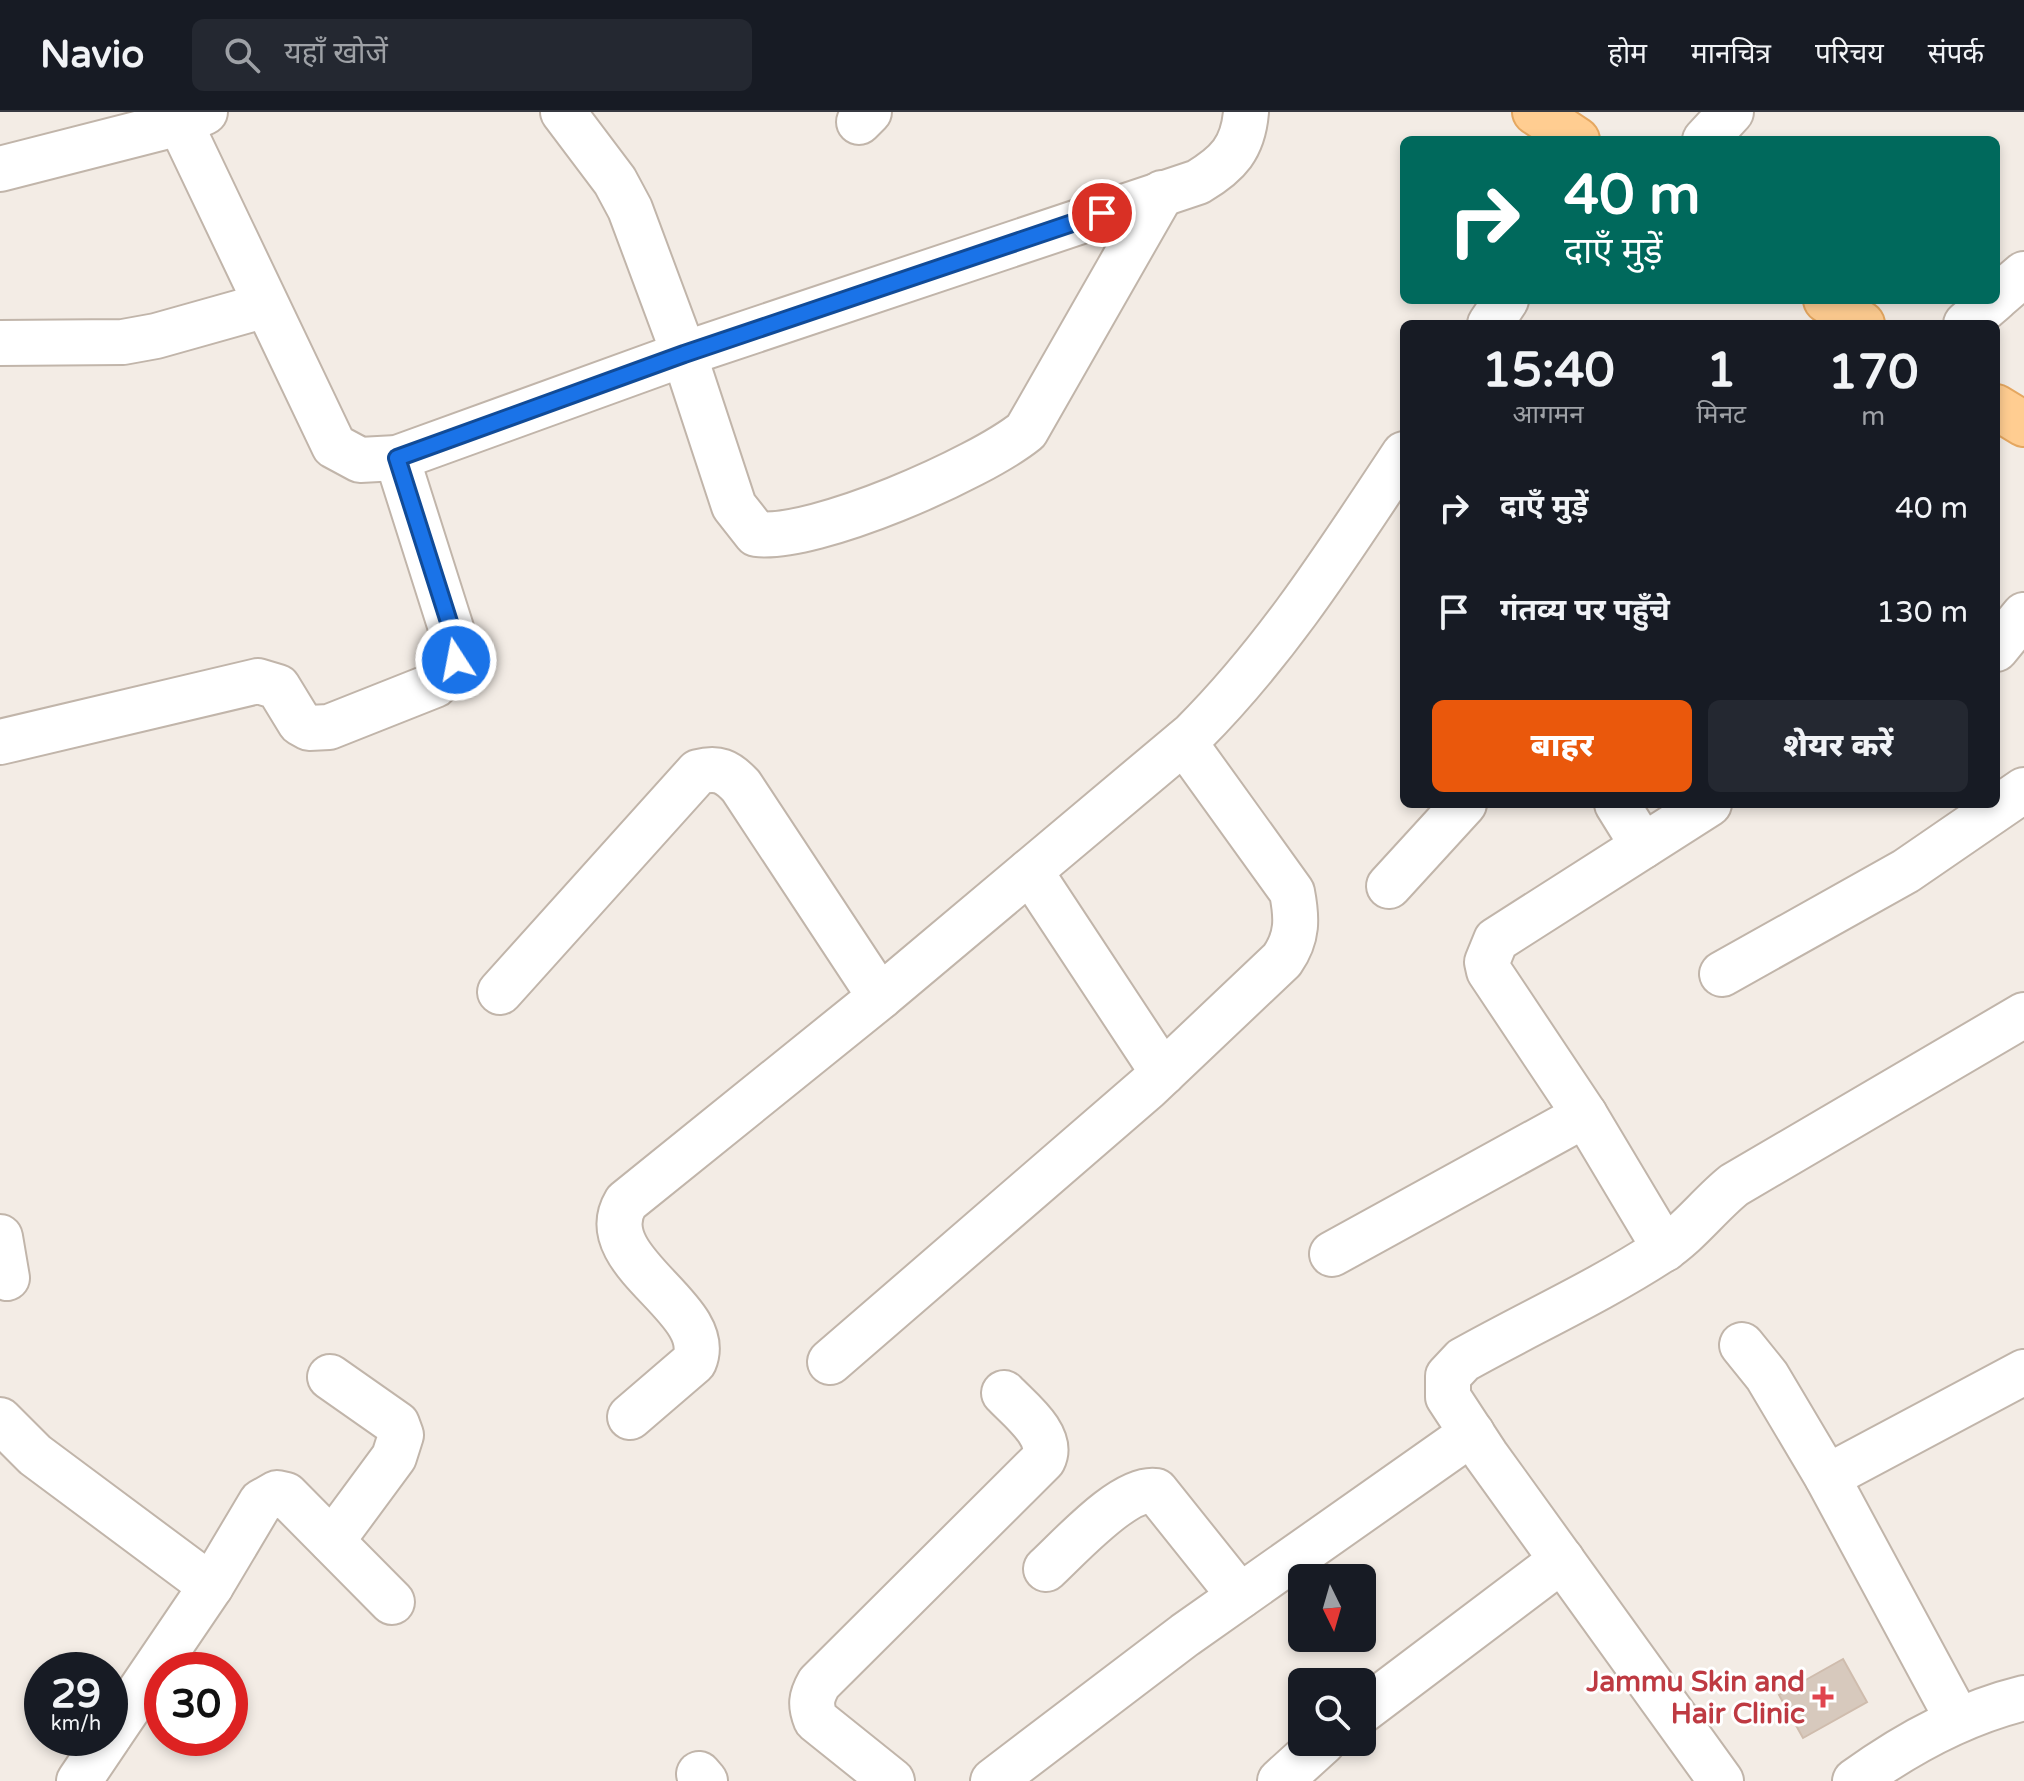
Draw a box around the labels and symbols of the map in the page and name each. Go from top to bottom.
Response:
pin [1068,179,1136,247]
position arrow [414,618,498,702]
north arrow [1288,1564,1376,1652]
speed limit sign: 30 [144,1652,248,1756]
place label: Jammu Skin and Hair Clinic [1586,1665,1805,1731]
marker: Jammu Skin and Hair Clinic [1812,1686,1834,1708]

